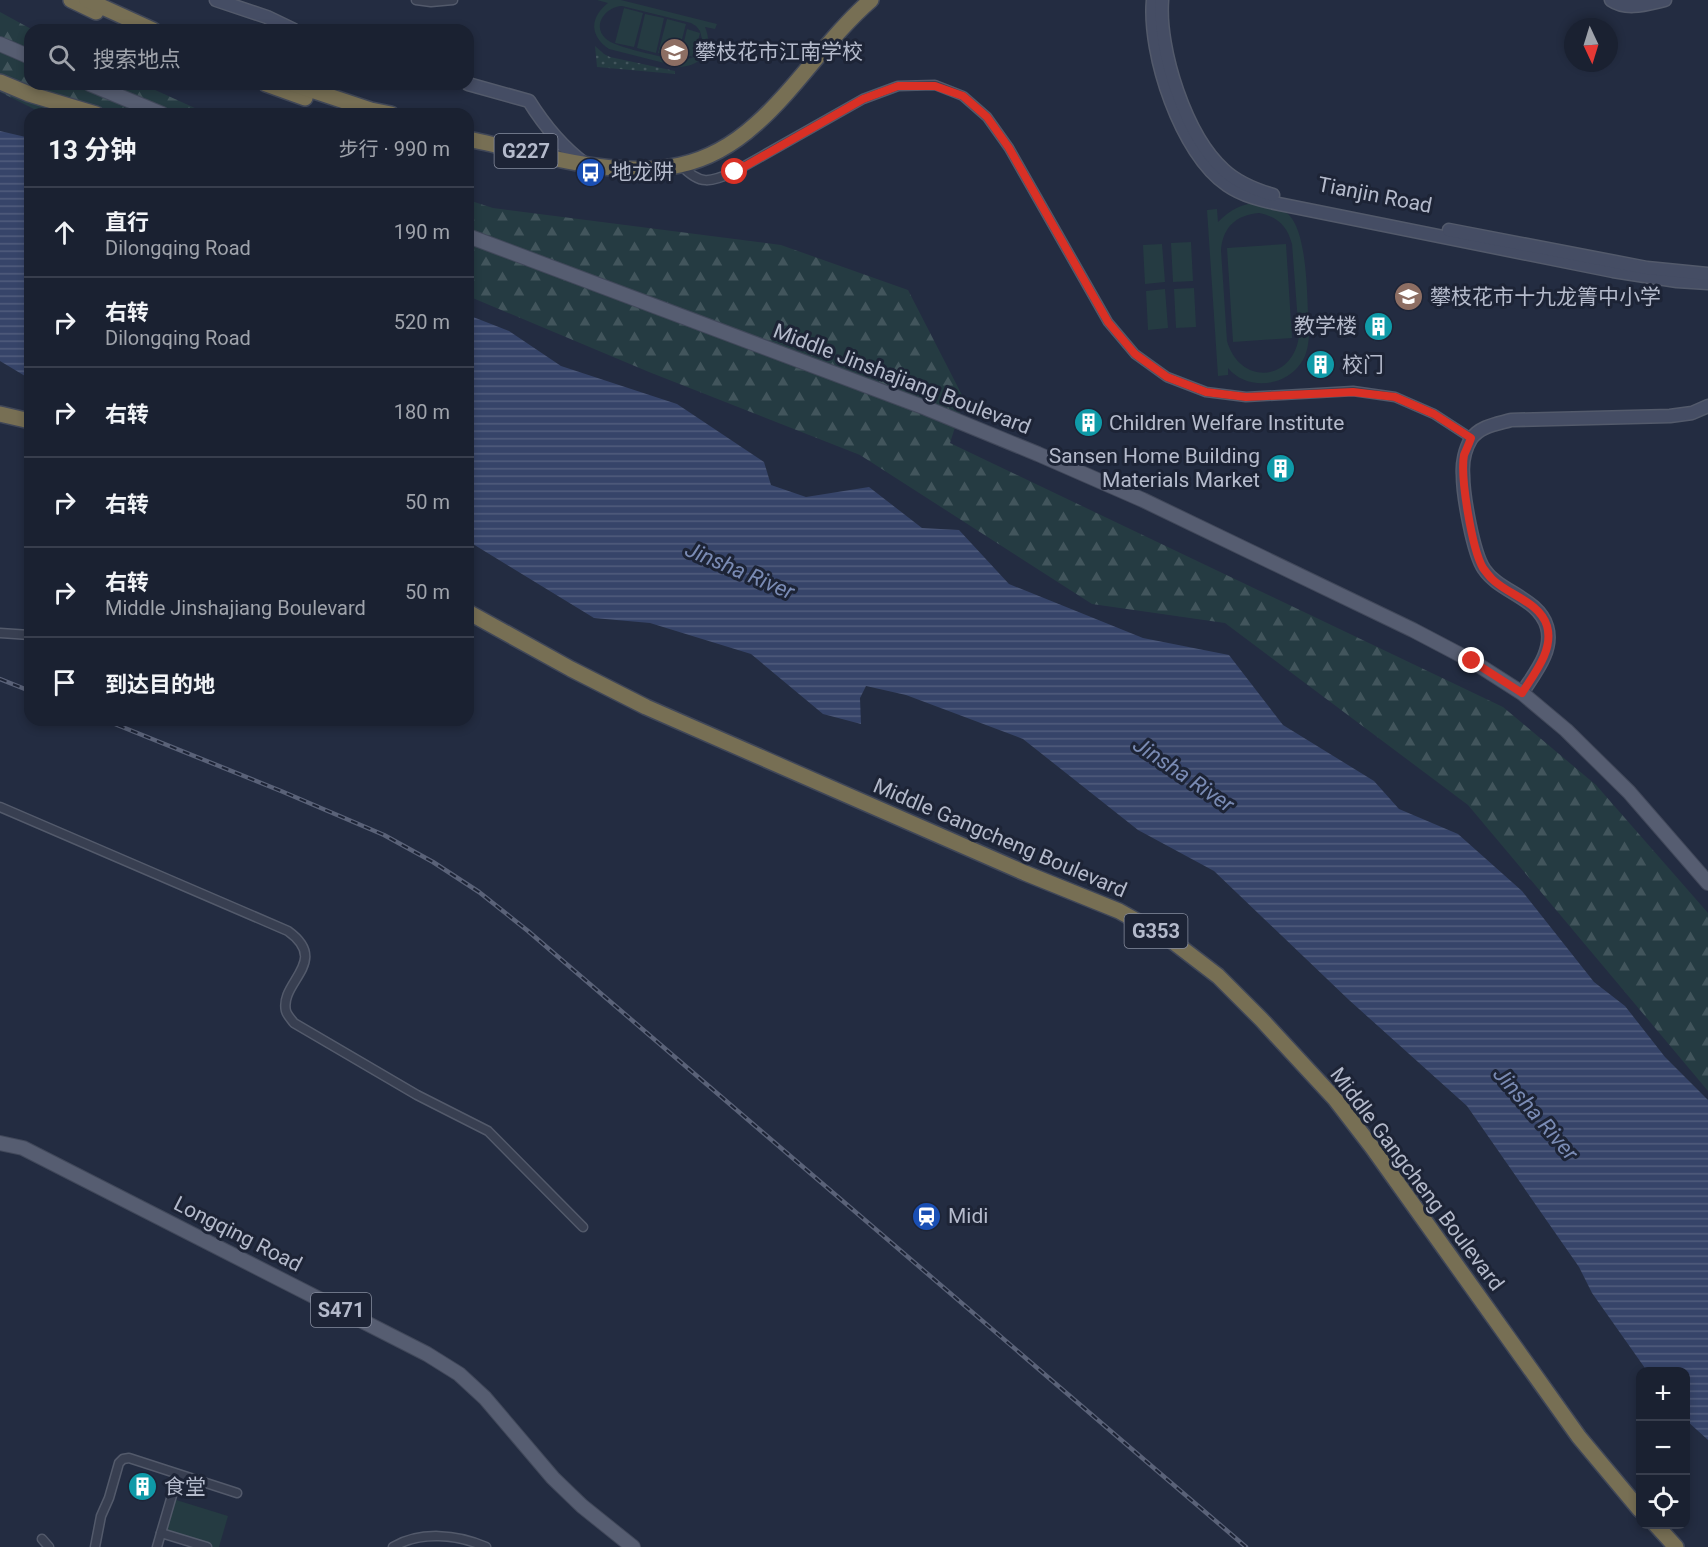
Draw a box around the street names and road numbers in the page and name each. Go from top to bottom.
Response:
road number: G227 [494,134,558,168]
street label: Tianjin Road [1316,172,1434,218]
street label: Middle Jinshajiang Boulevard [770,319,1034,439]
street label: Middle Gangcheng Boulevard [870,774,1130,902]
road number: G353 [1124,914,1188,948]
street label: Middle Gangcheng Boulevard [1325,1063,1509,1295]
street label: Longqing Road [170,1191,306,1277]
road number: S471 [311,1293,371,1327]

